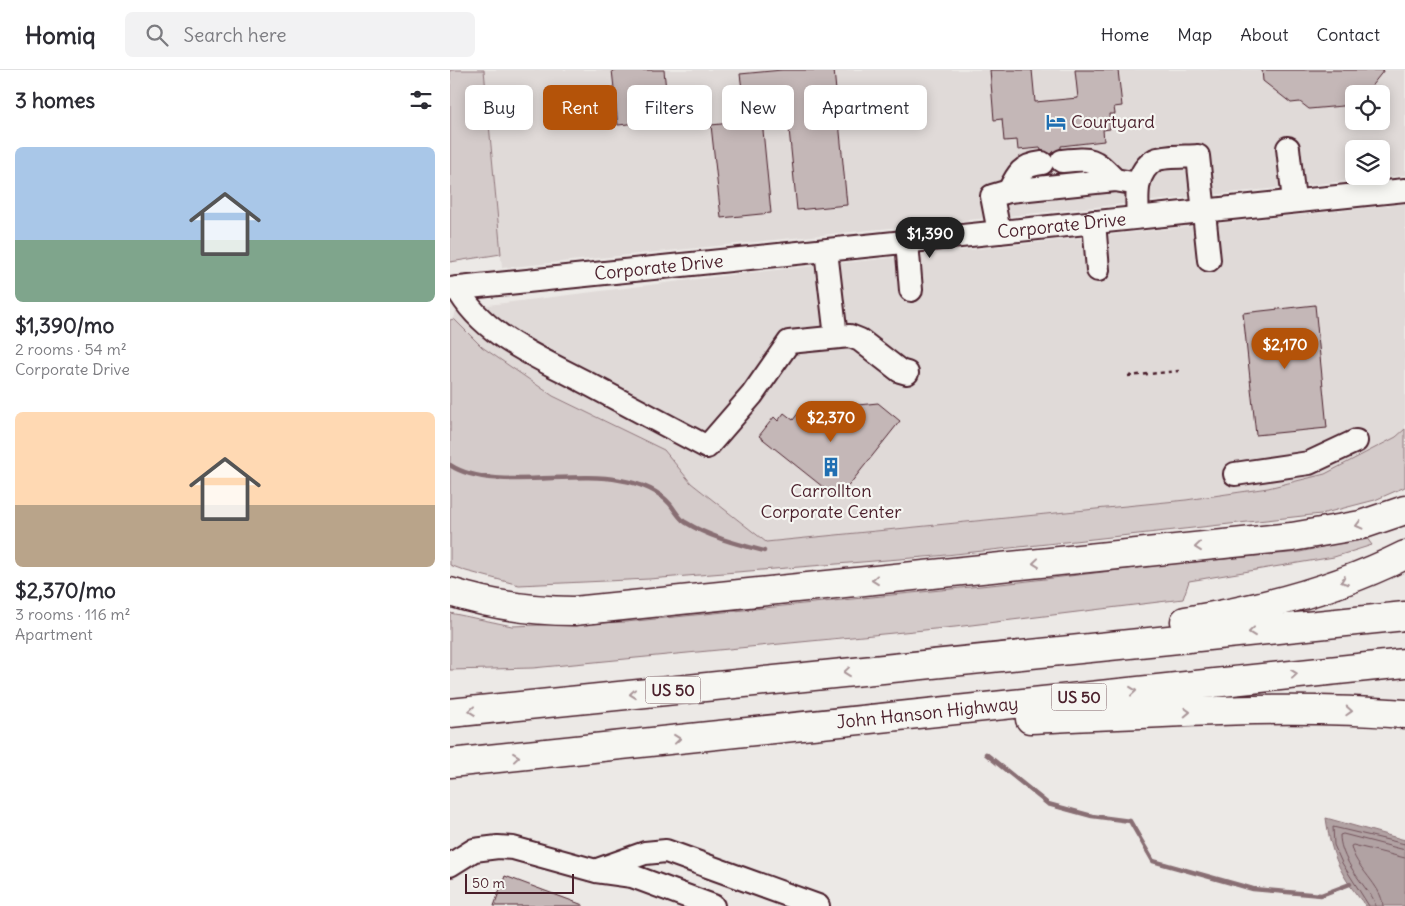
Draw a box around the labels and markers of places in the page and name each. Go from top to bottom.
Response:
place label: Courtyard [1071,110,1155,133]
hotel icon: Courtyard [1045,111,1067,133]
pin: $1,390 [889,216,971,259]
pin: $2,170 [1244,328,1326,370]
pin: $2,370 [790,400,872,443]
building icon: Carrollton Corporate Center [820,456,842,478]
place label: Carrollton Corporate Center [760,479,902,523]

